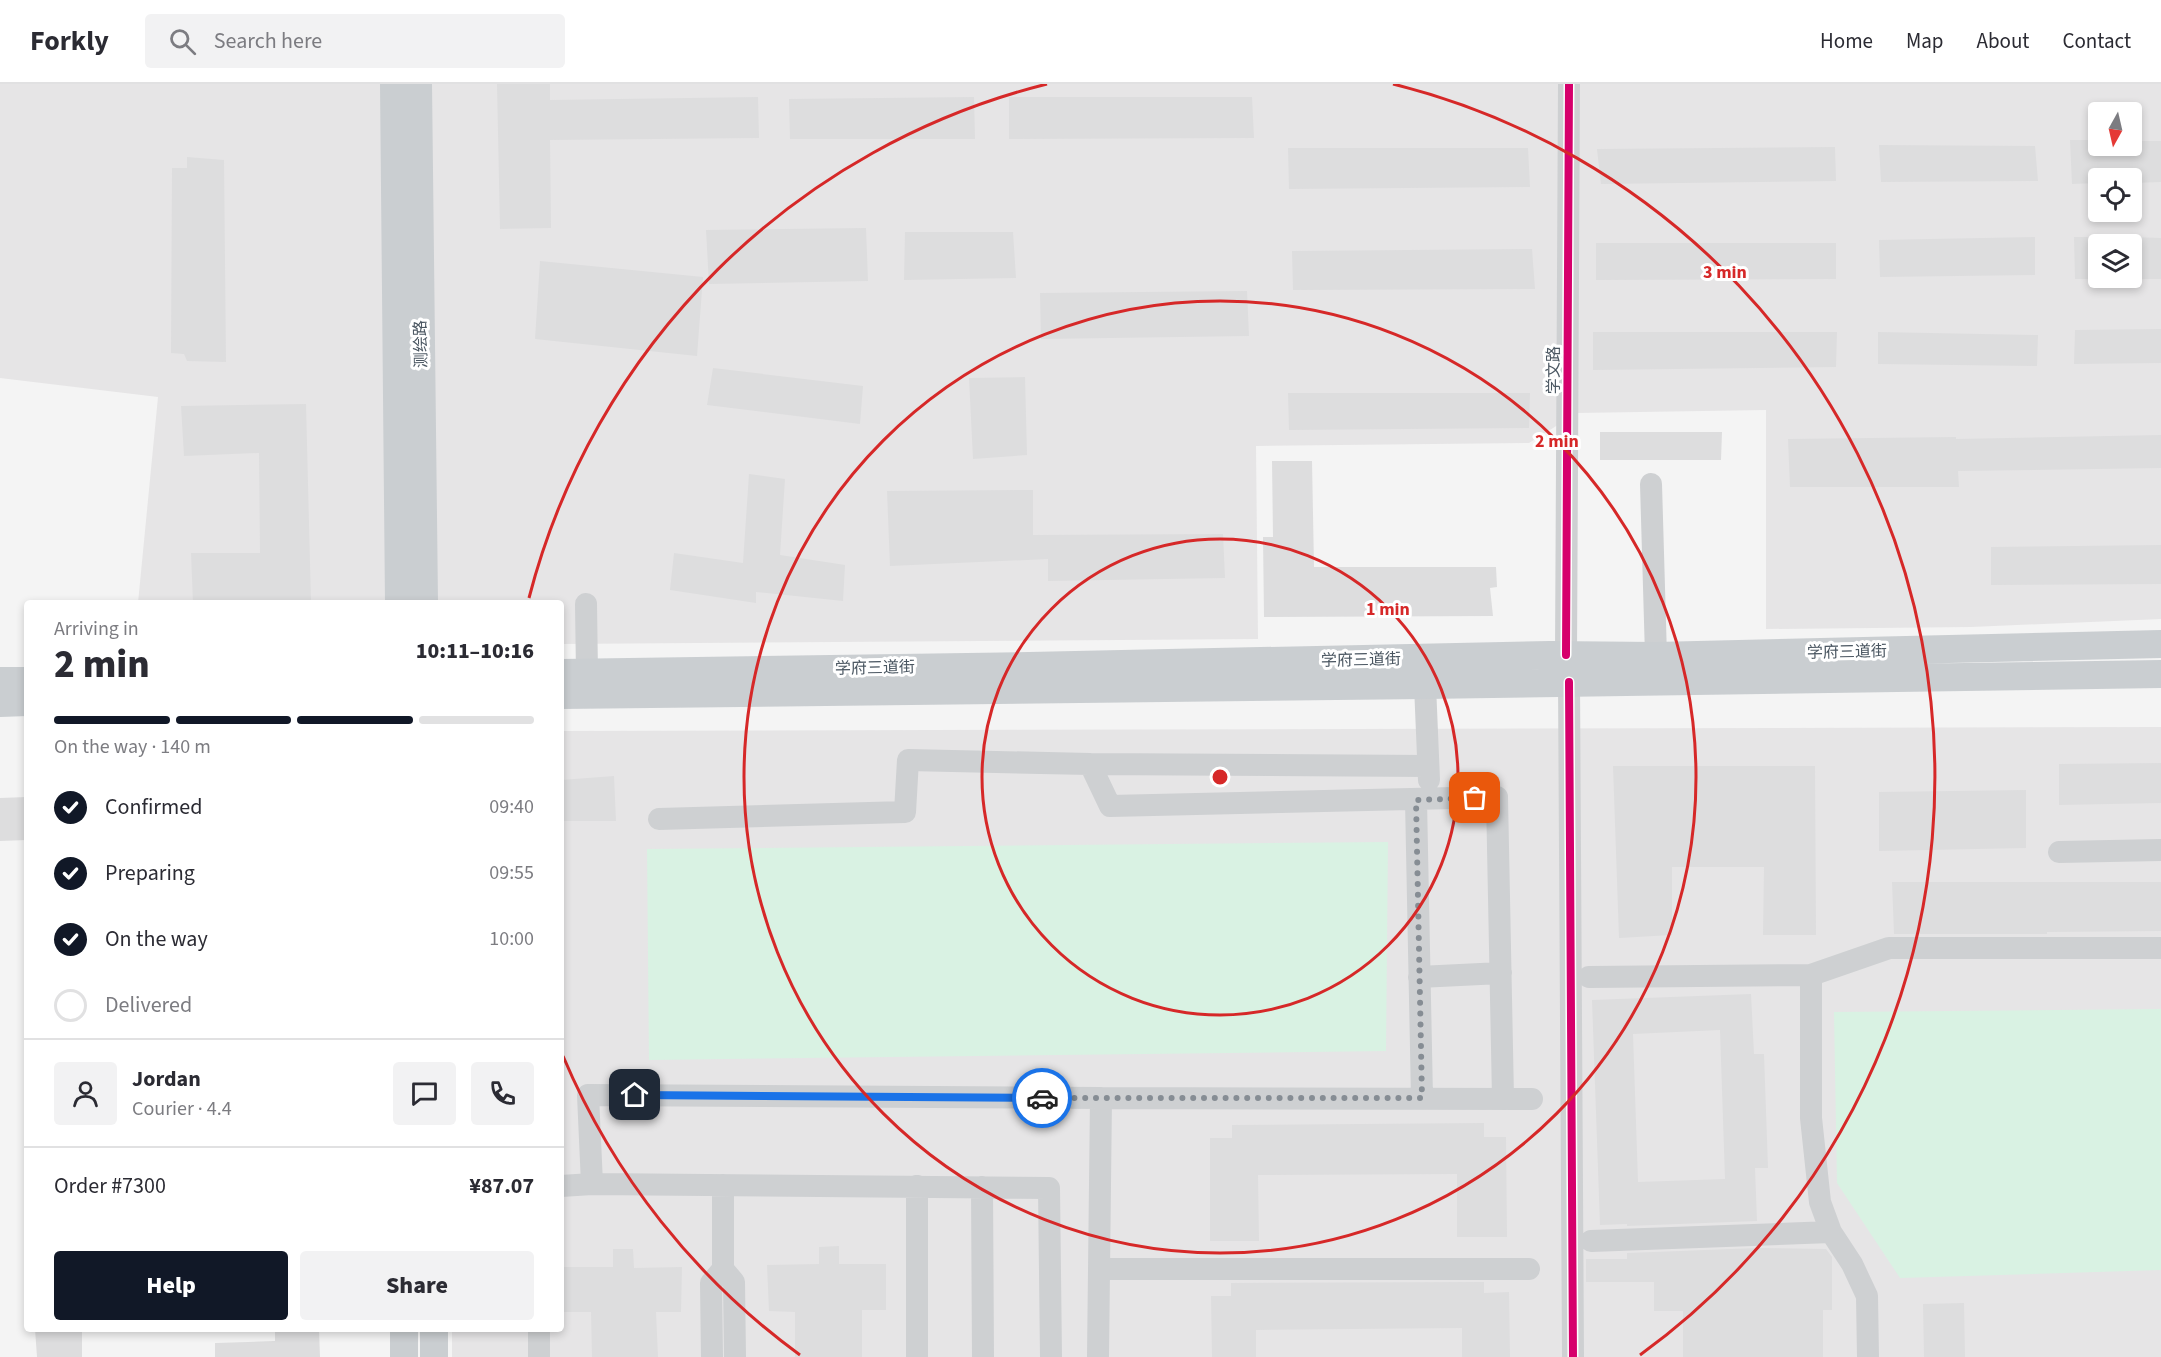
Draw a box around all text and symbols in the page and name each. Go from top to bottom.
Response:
search box [145,14,565,68]
text: Forkly [30,21,109,61]
icon: search [166,25,199,58]
text: Search here [214,25,322,57]
text: Home [1820,26,1873,56]
text: Map [1906,26,1944,56]
text: About [1977,26,2029,56]
text: Contact [2062,26,2131,56]
north arrow [2088,102,2142,156]
map controls [2088,102,2142,288]
button: locate [2088,168,2142,222]
button: layers [2088,234,2142,288]
text: 3 min [1703,260,1747,285]
street label: 测绘路 [410,320,432,368]
street label: 学文路 [1543,346,1565,394]
text: 2 min [1535,429,1579,454]
text: 1 min [1366,597,1410,622]
text: Arriving in [54,615,139,643]
text: 10:11–10:16 [416,635,534,667]
text: 2 min [54,637,150,693]
street label: 学府三道街 [1807,640,1887,664]
street label: 学府三道街 [1321,648,1401,672]
street label: 学府三道街 [835,656,915,680]
text: On the way · 140 m [54,733,211,761]
centre of rings [1210,767,1230,787]
pin [1449,772,1500,823]
icon: bag [1458,781,1491,814]
icon: check [54,791,87,824]
text: Confirmed [105,791,202,823]
text: 09:40 [489,793,534,821]
icon: check [54,857,87,890]
text: Preparing [105,857,195,889]
text: 09:55 [489,859,534,887]
icon: check [54,923,87,956]
text: On the way [105,923,208,955]
text: 10:00 [489,925,534,953]
text: Delivered [105,989,192,1021]
button: person [54,1062,117,1125]
button: chat [393,1062,456,1125]
button: phone [471,1062,534,1125]
text: Jordan [132,1063,201,1095]
courier [1012,1068,1072,1128]
pin [609,1069,660,1120]
icon: home [618,1078,651,1111]
icon: car [1026,1082,1059,1115]
text: Courier · 4.4 [132,1095,232,1123]
text: Order #7300 [54,1170,166,1202]
text: ¥87.07 [469,1170,534,1202]
button: Help [54,1251,288,1320]
button: Share [300,1251,534,1320]

